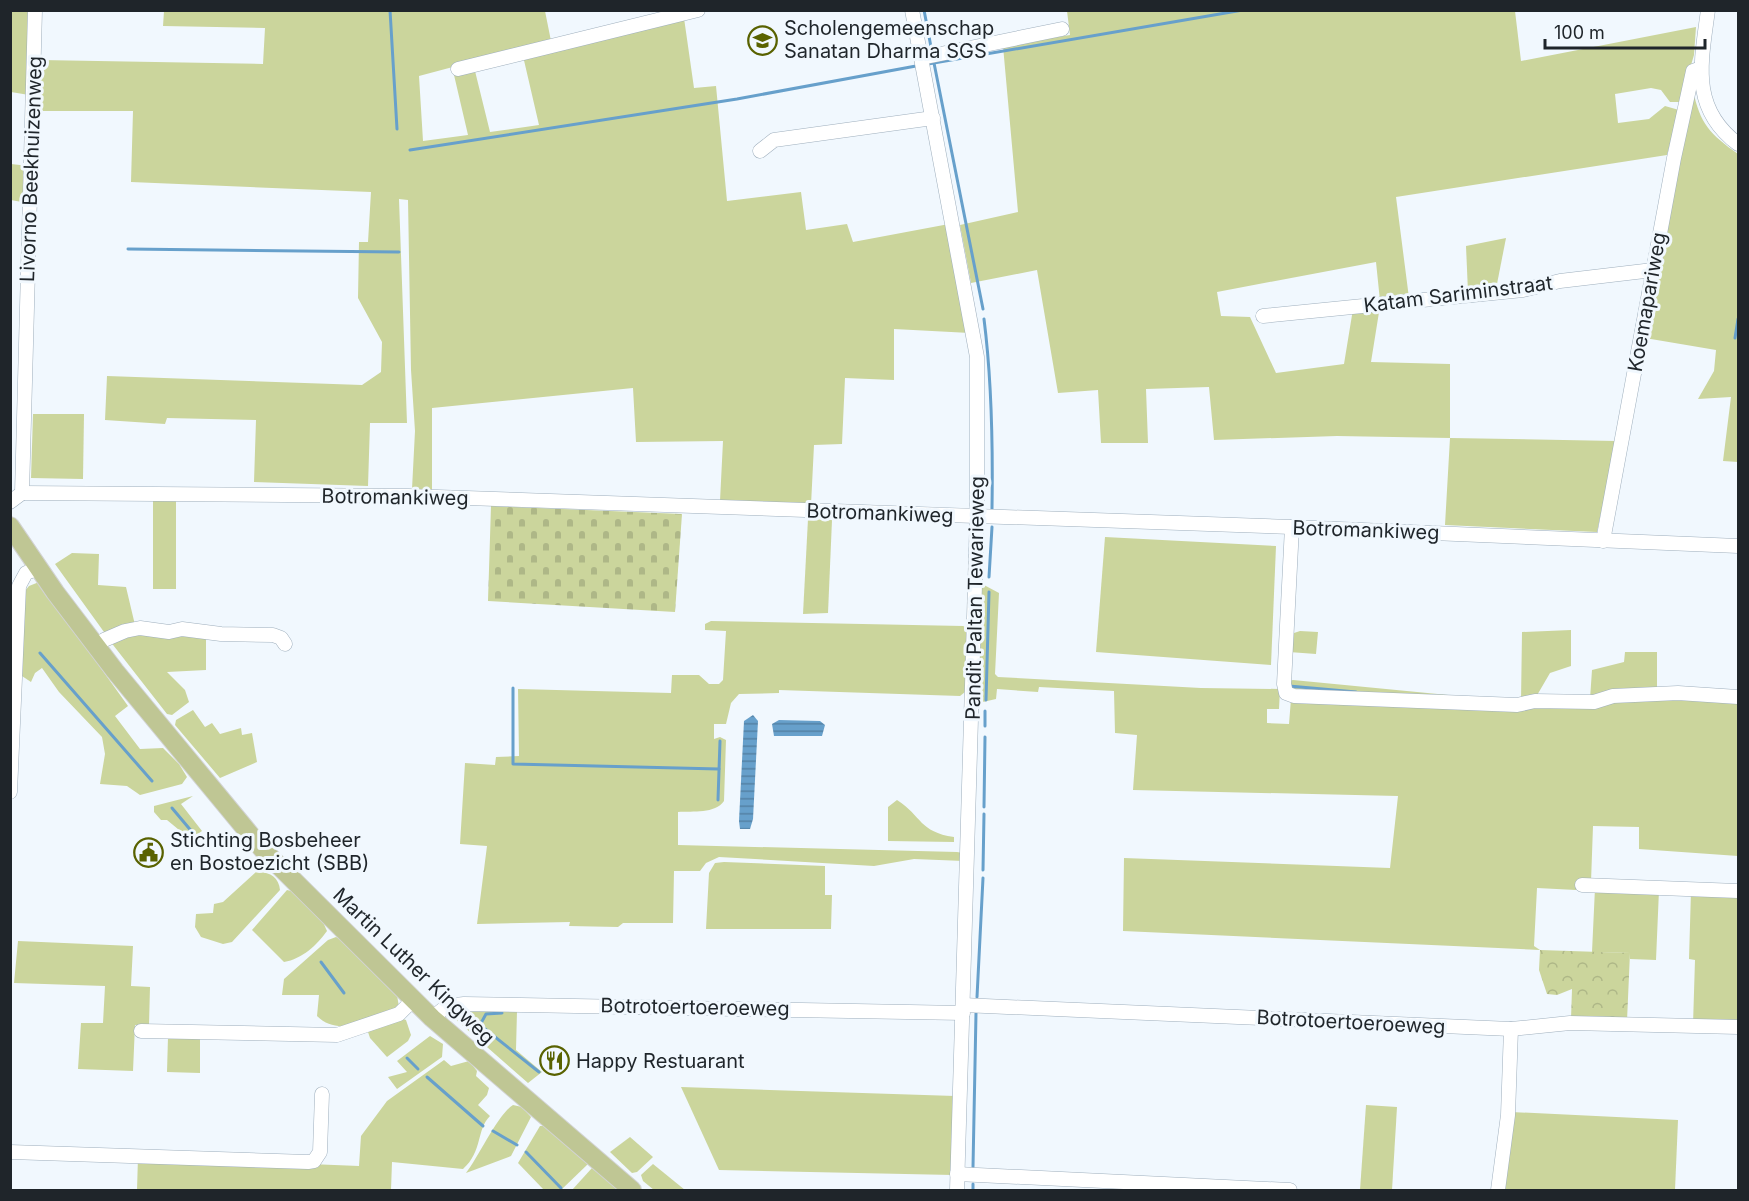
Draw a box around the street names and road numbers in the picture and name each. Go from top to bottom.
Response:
street label: Livorno Beekhuizenweg [15,55,47,283]
street label: Koemapariweg [1623,230,1671,374]
street label: Katam Sariminstraat [1362,270,1554,318]
street label: Pandit Paltan Tewarieweg [961,476,989,720]
street label: Botromankiweg [321,484,469,510]
street label: Botromankiweg [806,498,954,528]
street label: Botromankiweg [1292,515,1440,545]
street label: Martin Luther Kingweg [328,883,500,1049]
street label: Botrotoertoeroeweg [600,993,790,1021]
street label: Botrotoertoeroeweg [1256,1005,1446,1039]

